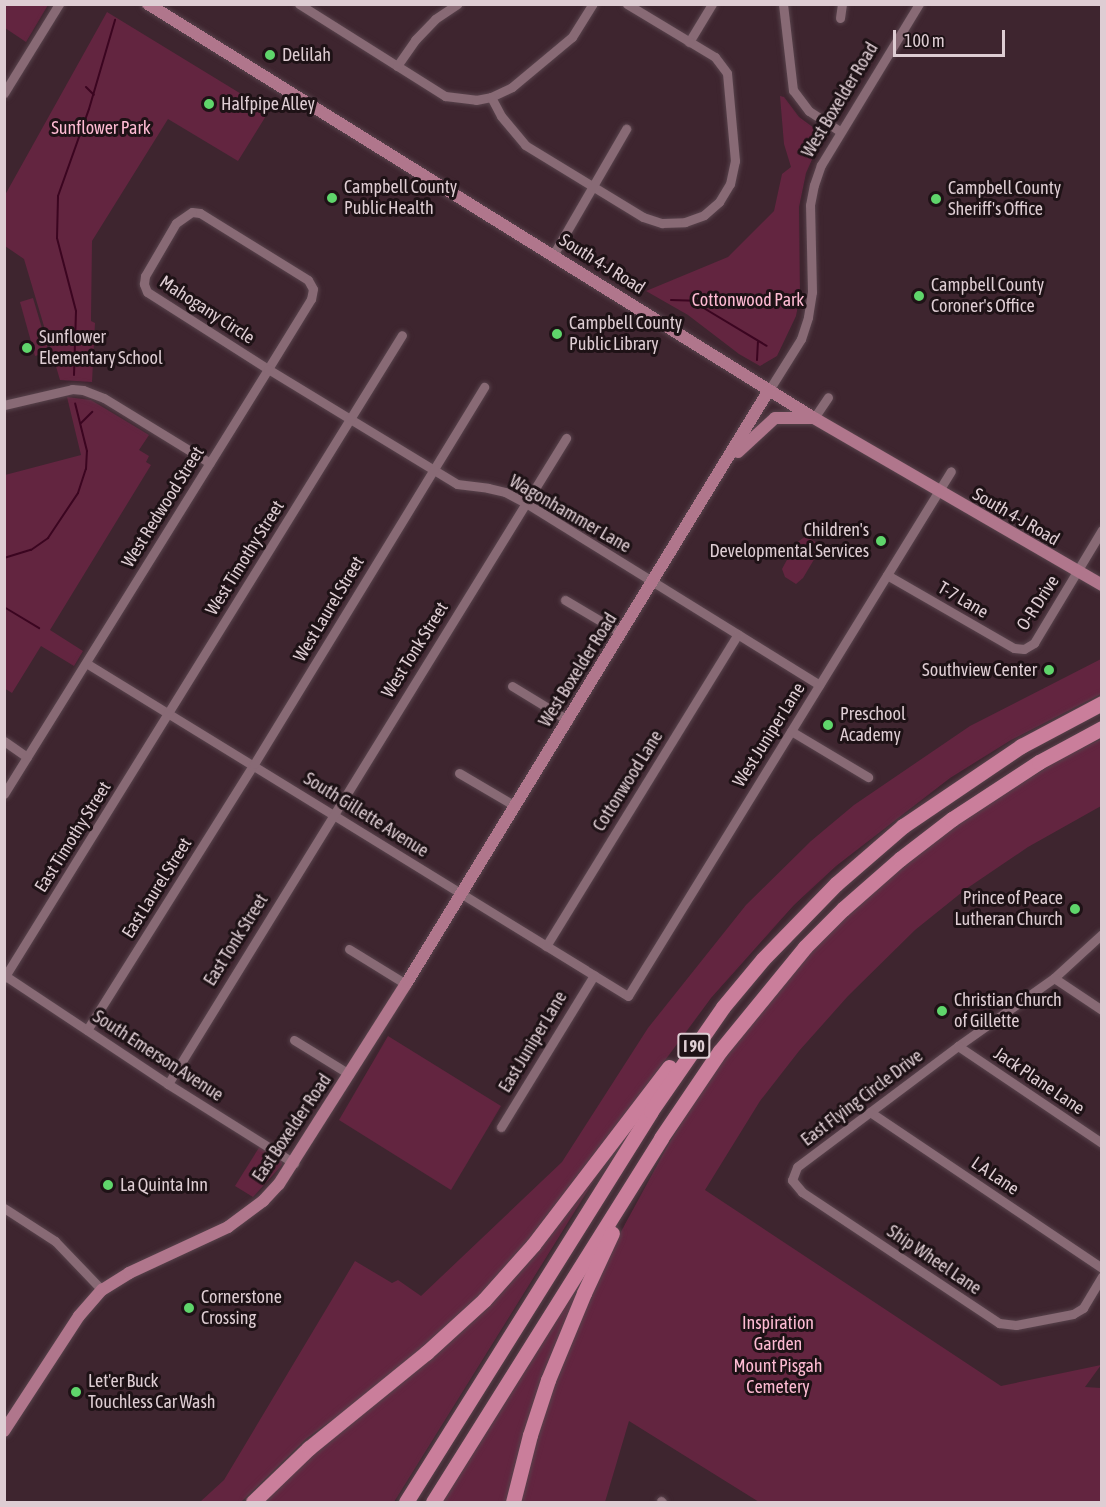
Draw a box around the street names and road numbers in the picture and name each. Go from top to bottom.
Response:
street label: West Boxelder Road [797,39,883,161]
street label: South 4-J Road [555,229,649,299]
street label: Mahogany Circle [155,271,259,349]
street label: West Redwood Street [117,443,209,571]
street label: Wagonhammer Lane [505,470,635,558]
street label: South 4-J Road [969,483,1063,551]
street label: West Timothy Street [201,497,289,619]
street label: West Laurel Street [289,552,369,666]
street label: O-R Drive [1012,571,1064,635]
street label: T-7 Lane [934,577,992,623]
street label: West Tonk Street [377,598,453,702]
street label: West Boxelder Road [534,609,622,731]
street label: West Juniper Lane [728,679,810,791]
street label: Cottonwood Lane [588,727,668,835]
street label: South Gillette Avenue [300,768,432,862]
street label: East Timothy Street [30,778,116,896]
street label: East Laurel Street [118,834,196,942]
street label: East Tonk Street [199,890,273,990]
street label: East Juniper Lane [494,988,572,1096]
street label: South Emerson Avenue [89,1006,227,1106]
road number: I 90 [676,1033,712,1059]
street label: Jack Plane Lane [990,1043,1088,1119]
street label: East Flying Circle Drive [797,1045,927,1151]
street label: East Boxelder Road [248,1070,336,1186]
street label: L A Lane [967,1152,1023,1200]
street label: Ship Wheel Lane [883,1221,985,1299]

